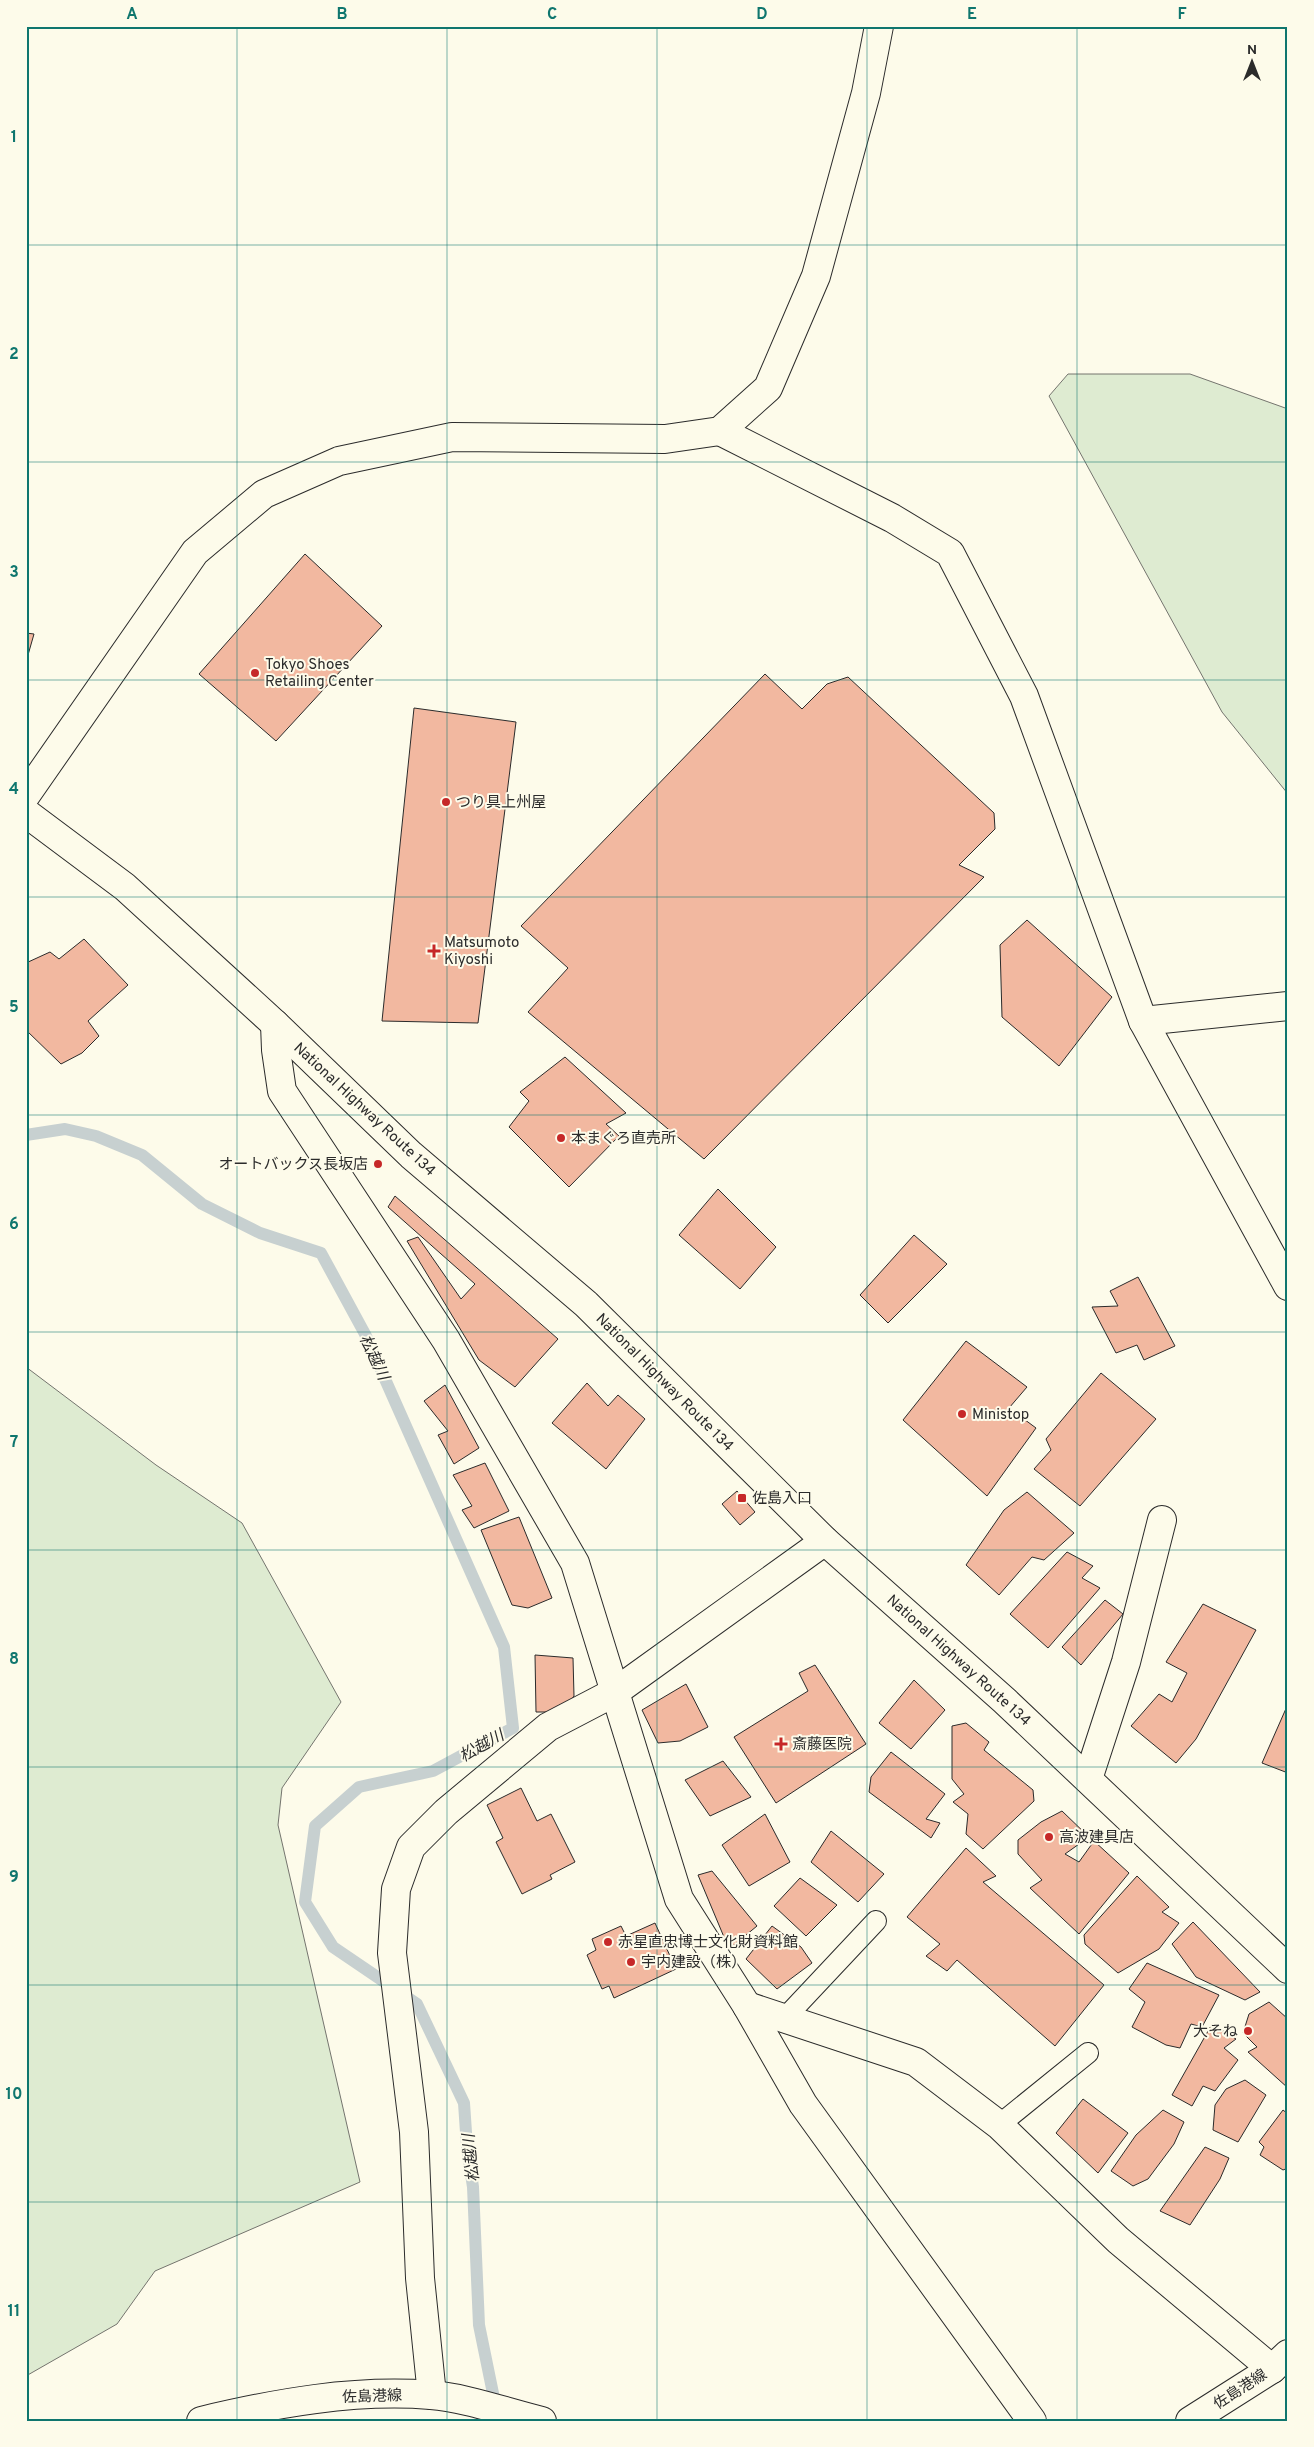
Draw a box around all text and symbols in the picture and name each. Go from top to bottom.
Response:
text: A [126,5,138,25]
text: B [336,5,348,25]
text: C [547,5,557,25]
text: D [756,5,768,25]
text: E [967,5,977,25]
text: F [1177,5,1187,25]
north arrow [1226,38,1276,88]
text: N [1247,42,1257,59]
text: 1 [11,128,17,148]
text: 2 [9,345,19,365]
text: 3 [9,563,19,583]
place label: Tokyo Shoes Retailing Center [265,656,374,692]
marker: Tokyo Shoes Retailing Center [249,667,261,679]
text: 4 [9,780,19,800]
place label: つり具上州屋 [456,793,546,813]
marker: つり具上州屋 [440,796,452,808]
place label: Matsumoto Kiyoshi [444,934,519,970]
marker: Matsumoto Kiyoshi [428,945,440,957]
text: 5 [9,998,19,1018]
street label: National Highway Route 134 [289,1039,439,1181]
place label: 本まぐろ直売所 [571,1129,676,1149]
marker: 本まぐろ直売所 [555,1132,567,1144]
place label: オートバックス長坂店 [218,1156,368,1175]
marker: オートバックス長坂店 [372,1158,384,1170]
text: 6 [9,1215,19,1235]
street label: National Highway Route 134 [591,1310,737,1456]
water label: 松越川 [354,1332,393,1386]
place label: Ministop [972,1406,1029,1425]
marker: Ministop [956,1408,968,1420]
text: 7 [10,1433,18,1453]
place label: 佐島入口 [752,1490,812,1509]
marker: 佐島入口 [736,1492,748,1504]
street label: National Highway Route 134 [882,1591,1034,1731]
text: 8 [9,1650,19,1670]
water label: 松越川 [456,1725,510,1767]
place label: 斎藤医院 [792,1736,852,1755]
marker: 斎藤医院 [774,1737,788,1751]
place label: 高波建具店 [1059,1829,1134,1848]
marker: 高波建具店 [1043,1831,1055,1843]
text: 9 [9,1868,19,1888]
place label: 赤星直忠博士文化財資料館 [618,1933,798,1953]
marker: 赤星直忠博士文化財資料館 [602,1936,614,1948]
place label: 宇内建設（株） [641,1954,746,1973]
marker: 宇内建設（株） [625,1956,637,1968]
place label: 大そね [1193,2023,1238,2042]
marker: 大そね [1242,2025,1254,2037]
text: 10 [6,2085,22,2105]
water label: 松越川 [459,2131,484,2183]
text: 11 [8,2302,20,2322]
street label: 佐島港線 [1210,2366,1271,2415]
street label: 佐島港線 [342,2387,402,2408]

